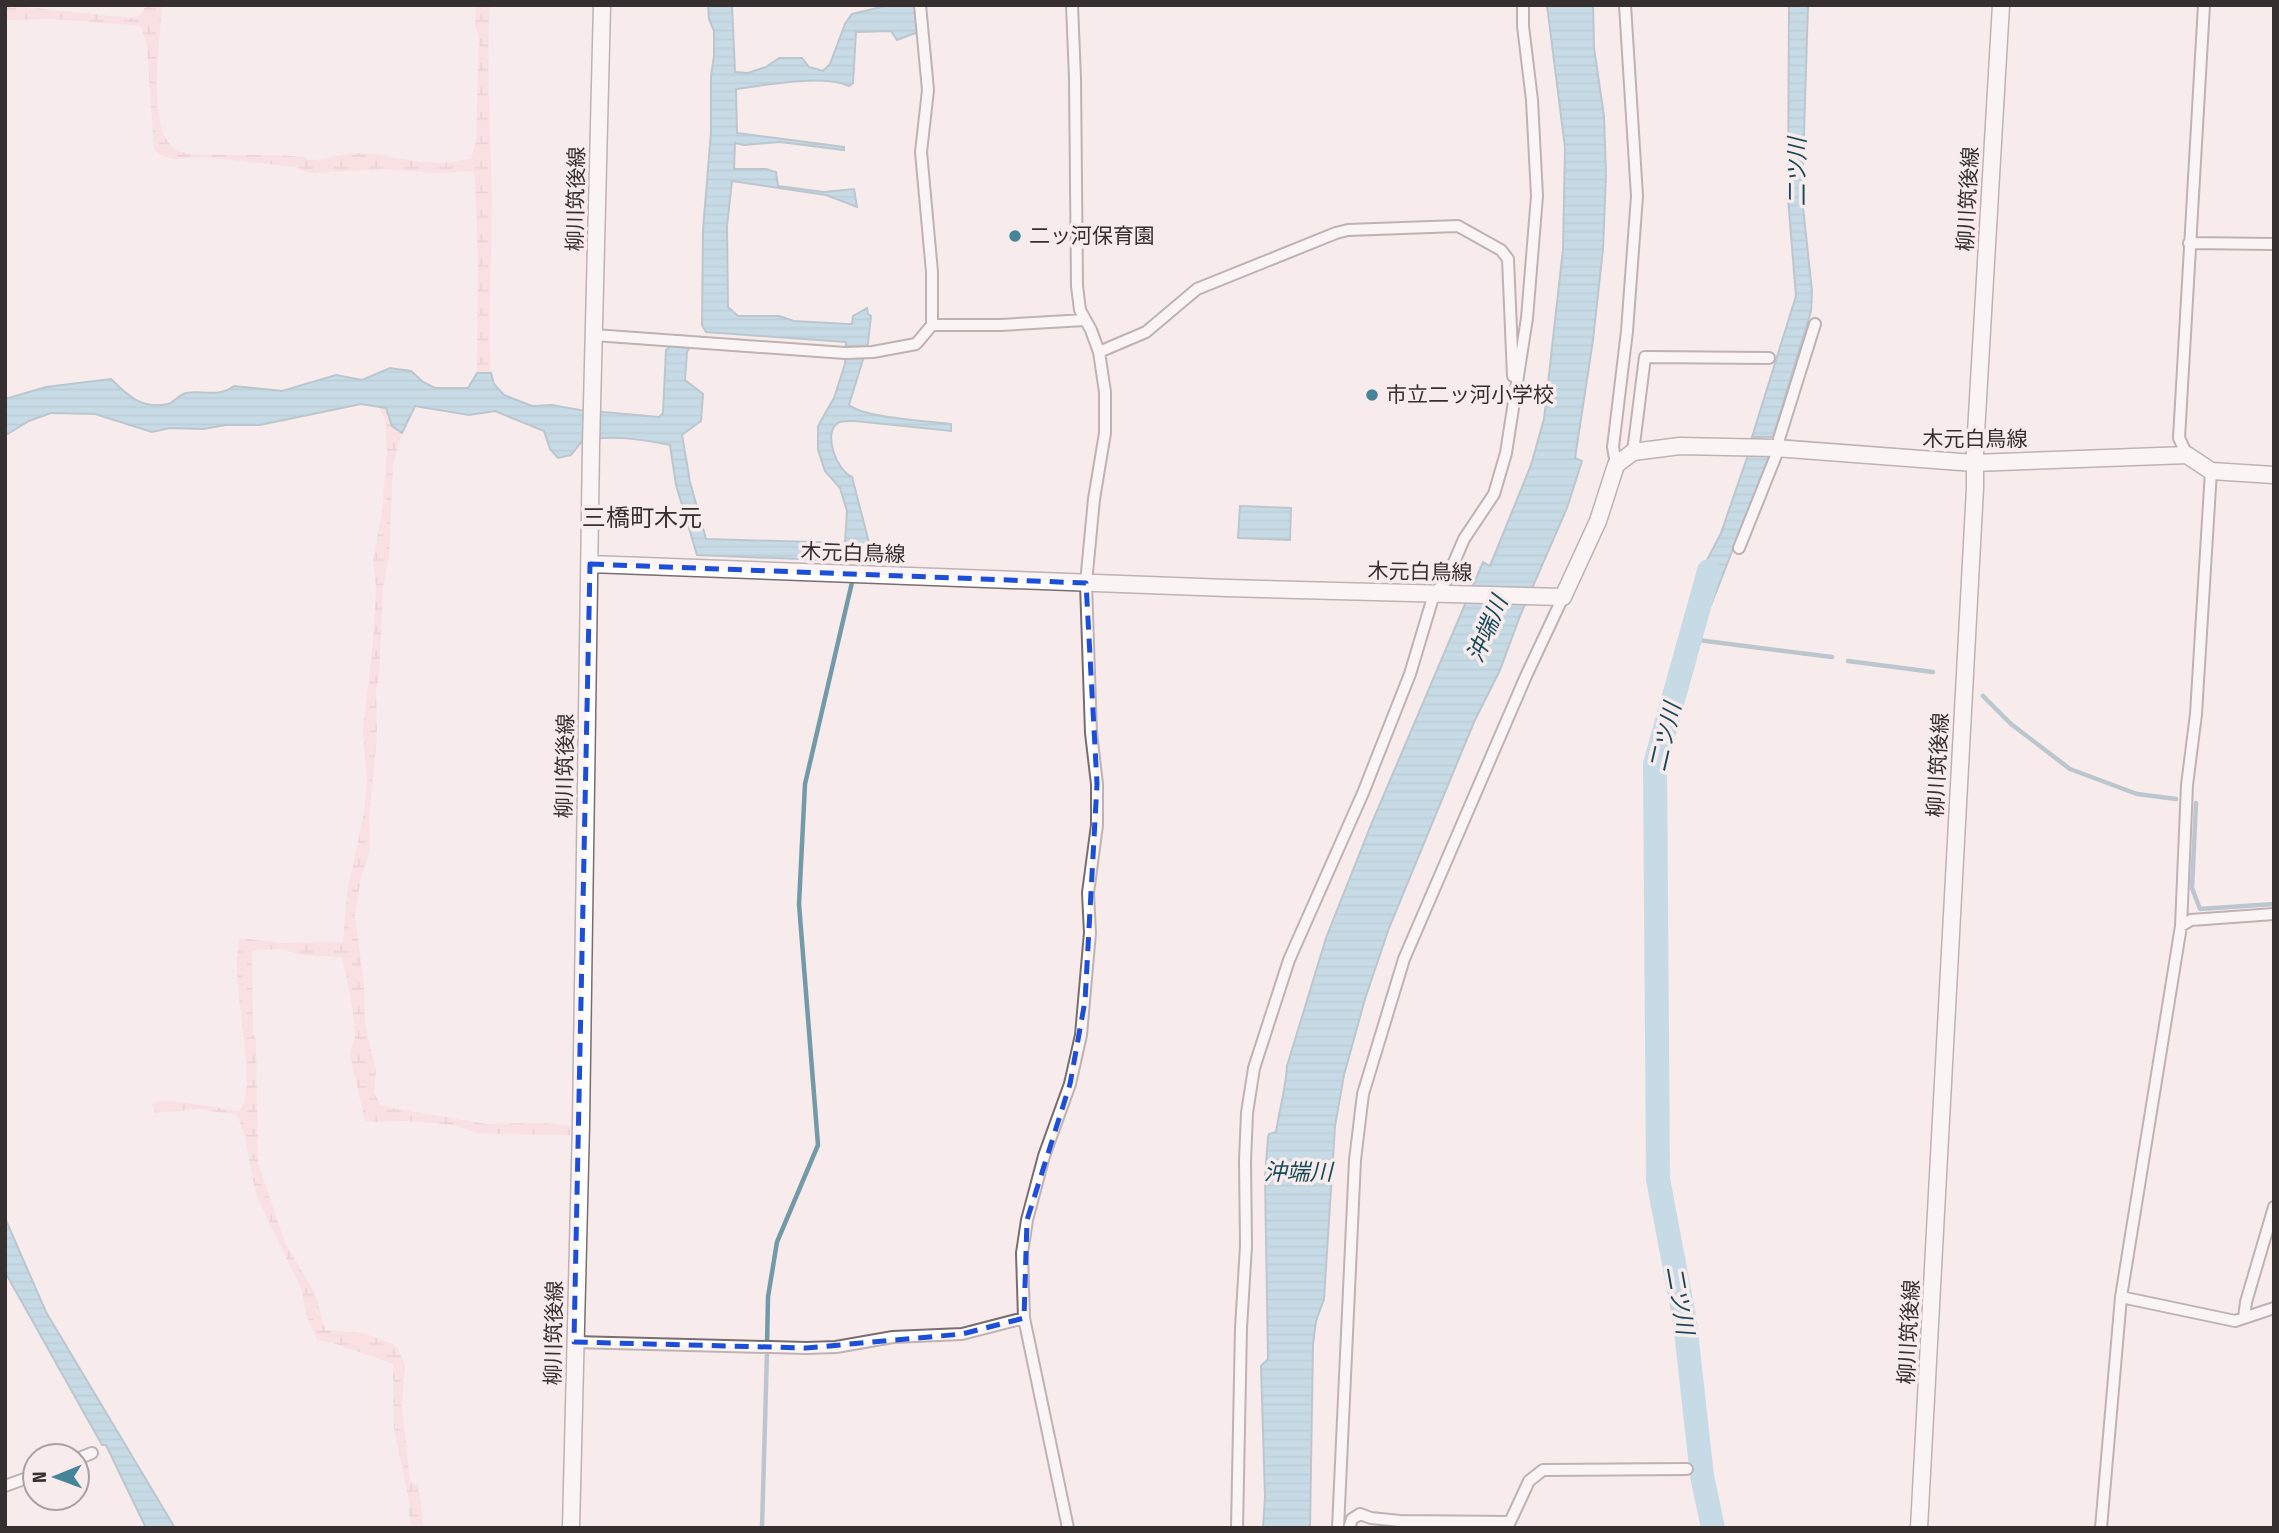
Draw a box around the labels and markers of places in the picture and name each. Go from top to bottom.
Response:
place label: 二ッ河保育園 [1029,223,1155,249]
marker: 二ッ河保育園 [1007,228,1023,244]
place label: 市立二ッ河小学校 [1386,382,1554,408]
marker: 市立二ッ河小学校 [1364,387,1380,403]

